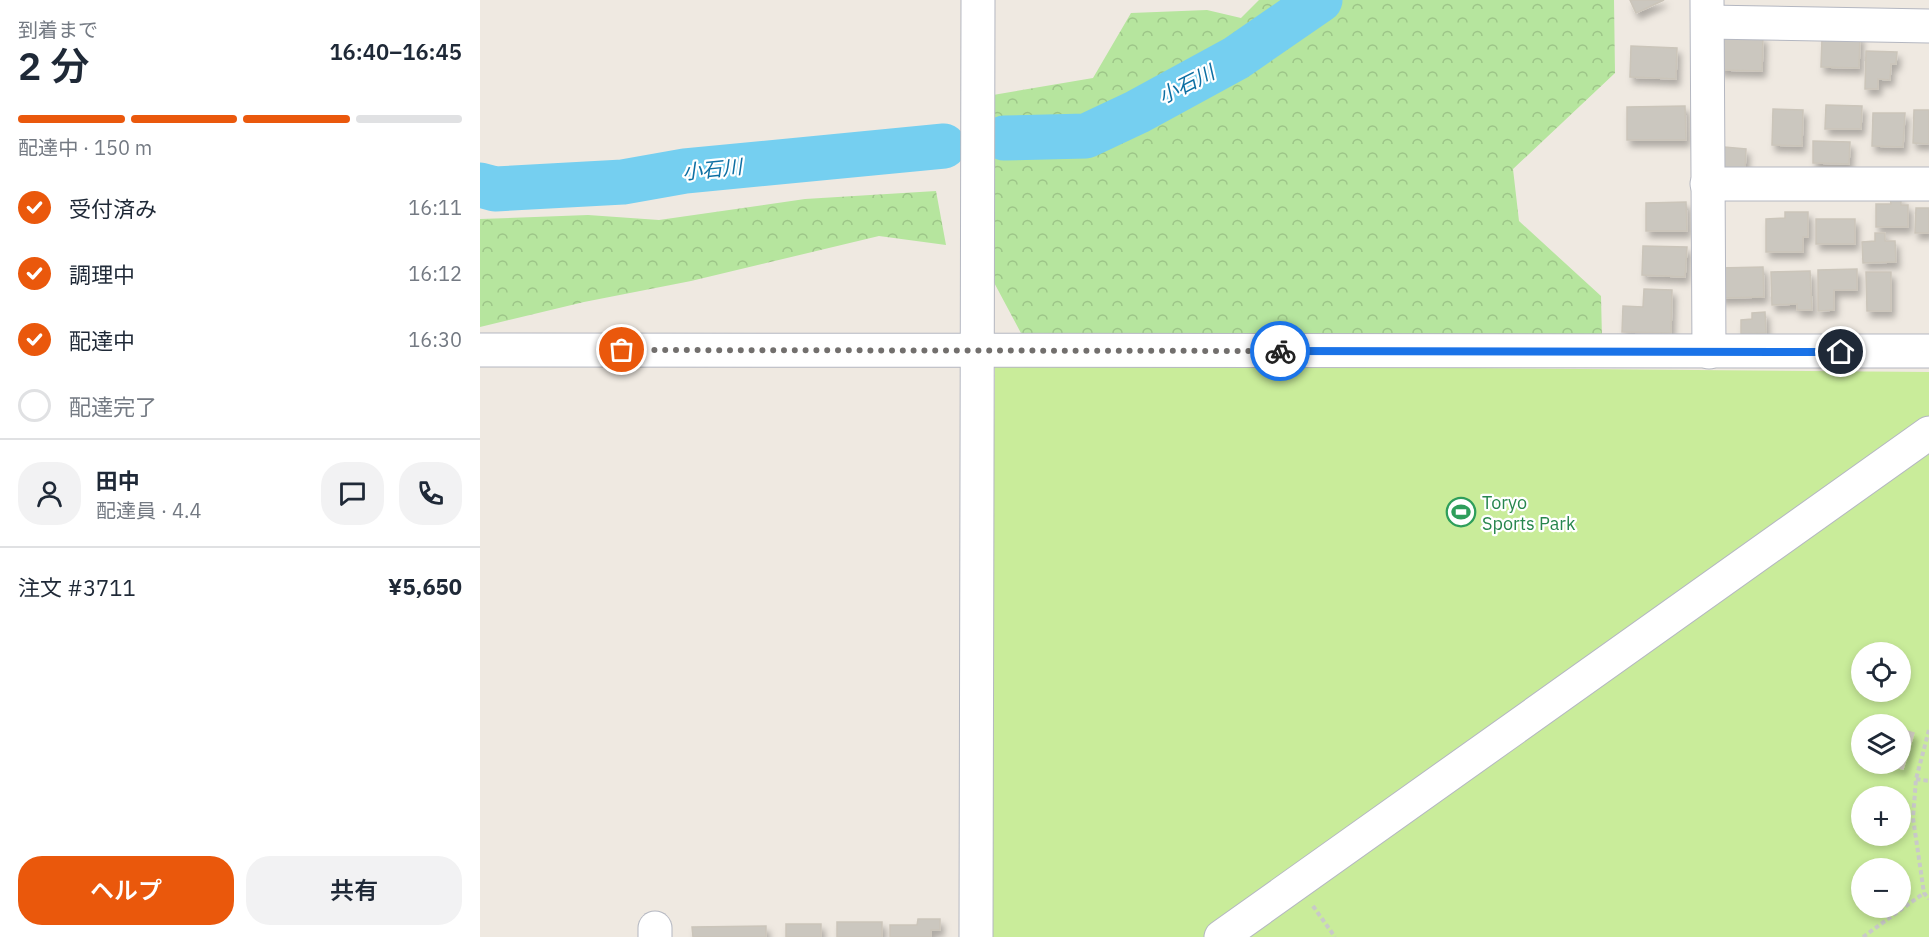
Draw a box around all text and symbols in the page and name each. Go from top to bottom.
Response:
text: 到着まで [18,16,98,43]
text: 16:40–16:45 [329,37,462,66]
text: 2 分 [18,40,90,91]
water label: 小石川 [1153,57,1221,110]
text: 配達中 · 150 m [18,134,152,161]
water label: 小石川 [681,152,745,186]
icon: check [18,191,51,224]
text: 受付済み [69,194,157,223]
text: 16:11 [408,194,462,221]
icon: check [18,257,51,290]
text: 調理中 [69,260,135,289]
text: 16:12 [408,260,462,287]
courier [1250,321,1310,381]
icon: check [18,323,51,356]
pin [596,324,647,375]
text: 配達中 [69,326,135,355]
text: 16:30 [408,326,462,353]
pin [1815,326,1866,377]
icon: bag [605,333,638,366]
icon: bike [1264,335,1297,368]
icon: home [1824,335,1857,368]
text: 配達完了 [69,392,157,421]
button: person [18,462,81,525]
button: chat [321,462,384,525]
button: phone [399,462,462,525]
text: 田中 [96,466,140,495]
place label: Toryo Sports Park [1482,491,1576,535]
sports icon: Toryo Sports Park [1445,496,1477,528]
text: 配達員 · 4.4 [96,497,201,524]
text: ¥5,650 [388,572,462,601]
text: 注文 #3711 [18,573,136,602]
map controls [1851,642,1911,918]
button: locate [1851,642,1911,702]
button: layers [1851,714,1911,774]
button: + [1851,786,1911,846]
button: ヘルプ [18,856,234,925]
button: 共有 [246,856,462,925]
button: − [1851,858,1911,918]

